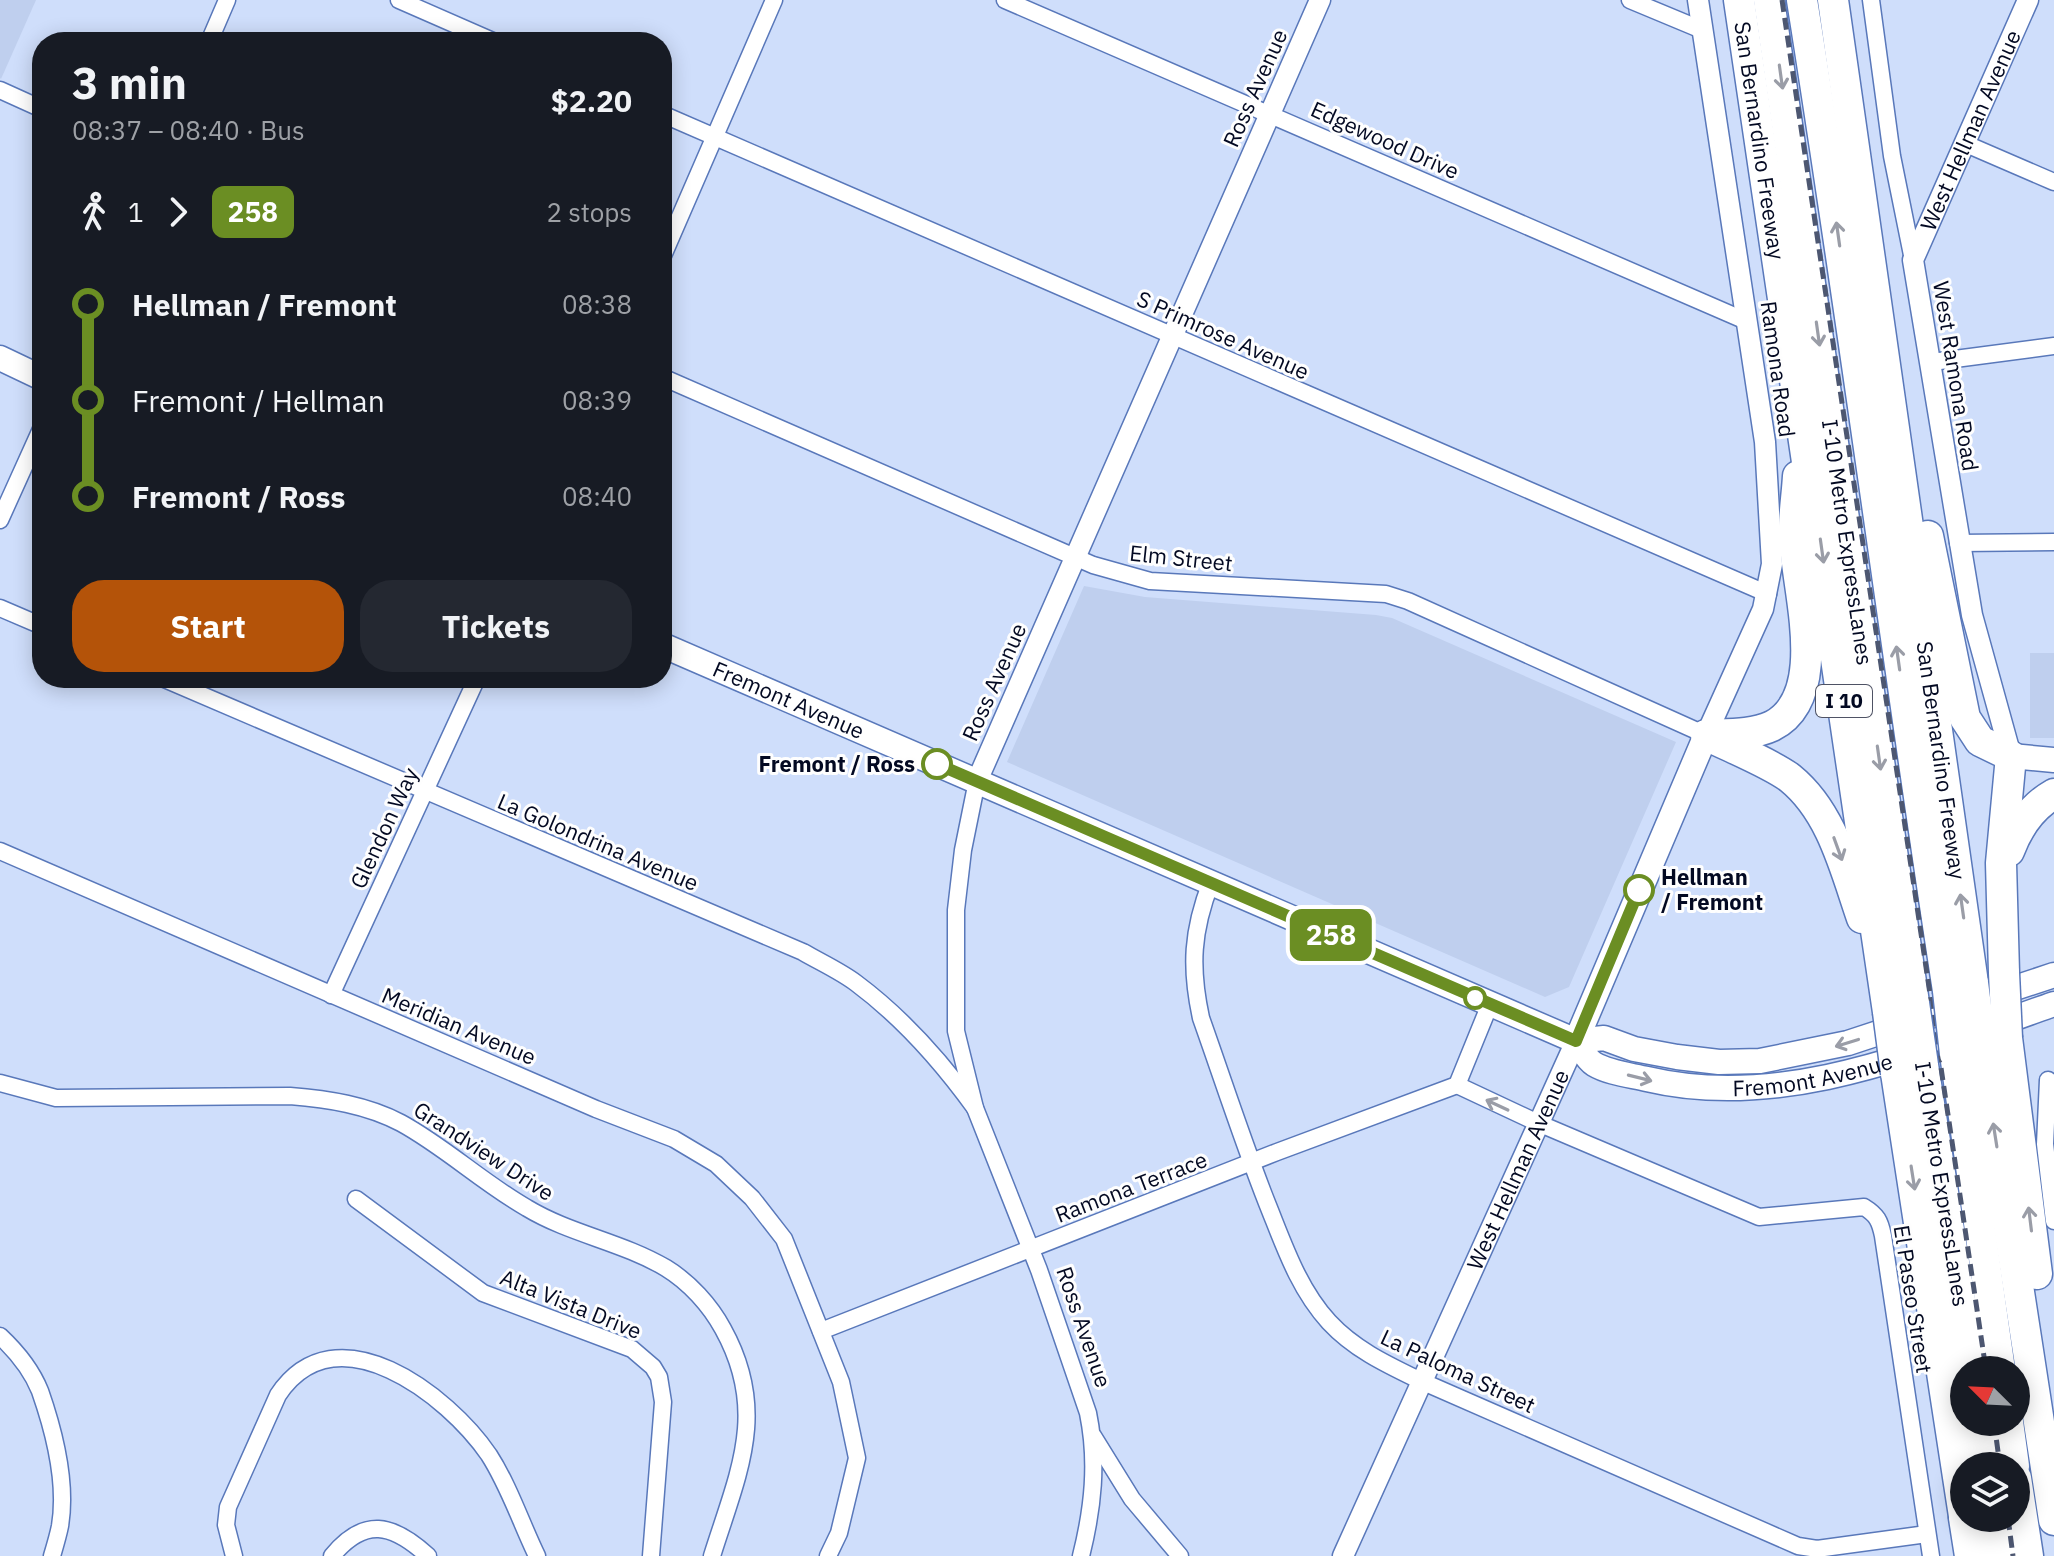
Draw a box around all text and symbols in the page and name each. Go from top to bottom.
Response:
street label: San Bernardino Freeway [1728,19,1792,262]
street label: Ross Avenue [1216,24,1293,151]
street label: West Hellman Avenue [1913,25,2027,235]
text: 3 min [72,54,187,111]
one-way arrow [1774,64,1789,89]
text: $2.20 [551,81,632,120]
street label: Edgewood Drive [1307,94,1464,185]
text: 08:37 – 08:40 · Bus [72,113,305,147]
icon: walk [72,190,116,234]
icon: forward [156,190,200,234]
text: 258 [228,193,278,230]
text: 1 [128,195,144,229]
text: 2 stops [546,195,632,229]
one-way arrow [1830,222,1845,247]
street label: West Ramona Road [1927,279,1986,473]
street label: S Primrose Avenue [1133,284,1314,386]
text: Hellman / Fremont [132,285,397,324]
text: 08:38 [562,287,632,321]
street label: Ramona Road [1755,299,1802,439]
one-way arrow [1811,321,1826,347]
text: Fremont / Hellman [132,381,385,420]
text: 08:39 [562,383,632,417]
street label: I-10 Metro ExpressLanes [1816,418,1880,667]
text: Fremont / Ross [132,477,345,516]
text: 08:40 [562,479,632,513]
street label: Elm Street [1128,538,1234,577]
one-way arrow [1815,538,1830,563]
button: Start [72,580,344,672]
button: Tickets [360,580,632,672]
street label: Ross Avenue [955,618,1032,745]
street label: San Bernardino Freeway [1910,639,1973,881]
one-way arrow [1890,646,1905,671]
street label: Fremont Avenue [709,654,869,745]
road number: I 10 [1816,685,1872,717]
one-way arrow [1872,745,1887,770]
place label: Fremont / Ross [759,749,915,778]
marker: Fremont / Ross [922,749,952,779]
street label: Glendon Way [343,762,424,893]
street label: La Golondrina Avenue [493,786,703,897]
one-way arrow [1832,836,1846,861]
place label: Hellman / Fremont [1661,862,1763,916]
marker: Hellman / Fremont [1624,875,1654,905]
one-way arrow [1954,894,1969,919]
line badge: 258 [1285,909,1377,961]
text: 258 [1306,916,1356,953]
street label: Meridian Avenue [378,980,541,1071]
unlabelled marker [1464,987,1486,1009]
one-way arrow [1834,1036,1860,1051]
street label: Fremont Avenue [1732,1046,1896,1102]
street label: I-10 Metro ExpressLanes [1909,1059,1976,1309]
street label: West Hellman Avenue [1459,1065,1575,1274]
one-way arrow [1627,1071,1652,1086]
street label: Grandview Drive [409,1094,560,1207]
one-way arrow [1486,1097,1510,1112]
one-way arrow [1987,1123,2002,1148]
street label: Ramona Terrace [1051,1144,1211,1229]
one-way arrow [1907,1165,1922,1190]
one-way arrow [2022,1207,2037,1232]
street label: El Paseo Street [1887,1223,1940,1375]
street label: Alta Vista Drive [496,1262,646,1345]
street label: Ross Avenue [1050,1263,1119,1391]
street label: La Paloma Street [1376,1322,1540,1419]
north arrow [1950,1356,2030,1436]
map controls [1950,1356,2030,1532]
button: layers [1950,1452,2030,1532]

